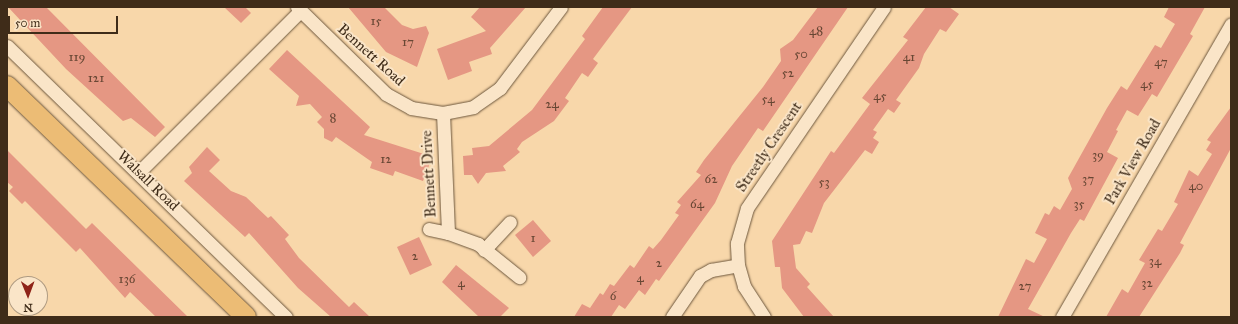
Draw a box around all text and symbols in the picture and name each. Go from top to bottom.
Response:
scale bar [10,8,120,34]
house number: 15 [370,13,382,29]
text: 50 m [15,16,40,30]
street label: Bennett Road [334,20,408,90]
house number: 48 [809,23,823,39]
house number: 17 [402,34,414,50]
house number: 50 [794,46,808,62]
house number: 119 [68,49,86,65]
house number: 41 [903,49,915,65]
house number: 47 [1154,54,1168,70]
house number: 52 [782,65,794,81]
house number: 121 [88,70,104,86]
house number: 45 [1140,76,1154,92]
house number: 45 [873,88,887,104]
house number: 54 [762,91,774,107]
house number: 24 [545,96,559,112]
street label: Streetly Crescent [732,99,806,195]
house number: 8 [330,110,336,126]
street label: Park View Road [1101,116,1165,208]
street label: Bennett Drive [418,130,440,218]
street label: Walsall Road [113,147,183,215]
house number: 39 [1092,147,1104,163]
house number: 12 [380,151,392,167]
house number: 62 [704,171,718,187]
house number: 37 [1082,171,1094,187]
house number: 53 [818,174,830,190]
house number: 40 [1189,178,1203,194]
house number: 64 [690,196,704,212]
house number: 35 [1073,196,1085,212]
house number: 1 [530,230,536,246]
house number: 2 [412,248,418,264]
house number: 34 [1149,253,1161,269]
house number: 2 [656,255,662,271]
house number: 4 [636,270,644,286]
house number: 136 [119,271,135,287]
house number: 4 [457,275,465,291]
house number: 32 [1141,275,1153,291]
north arrow [8,276,48,316]
house number: 27 [1018,278,1032,294]
house number: 6 [610,288,616,304]
text: N [23,301,33,314]

